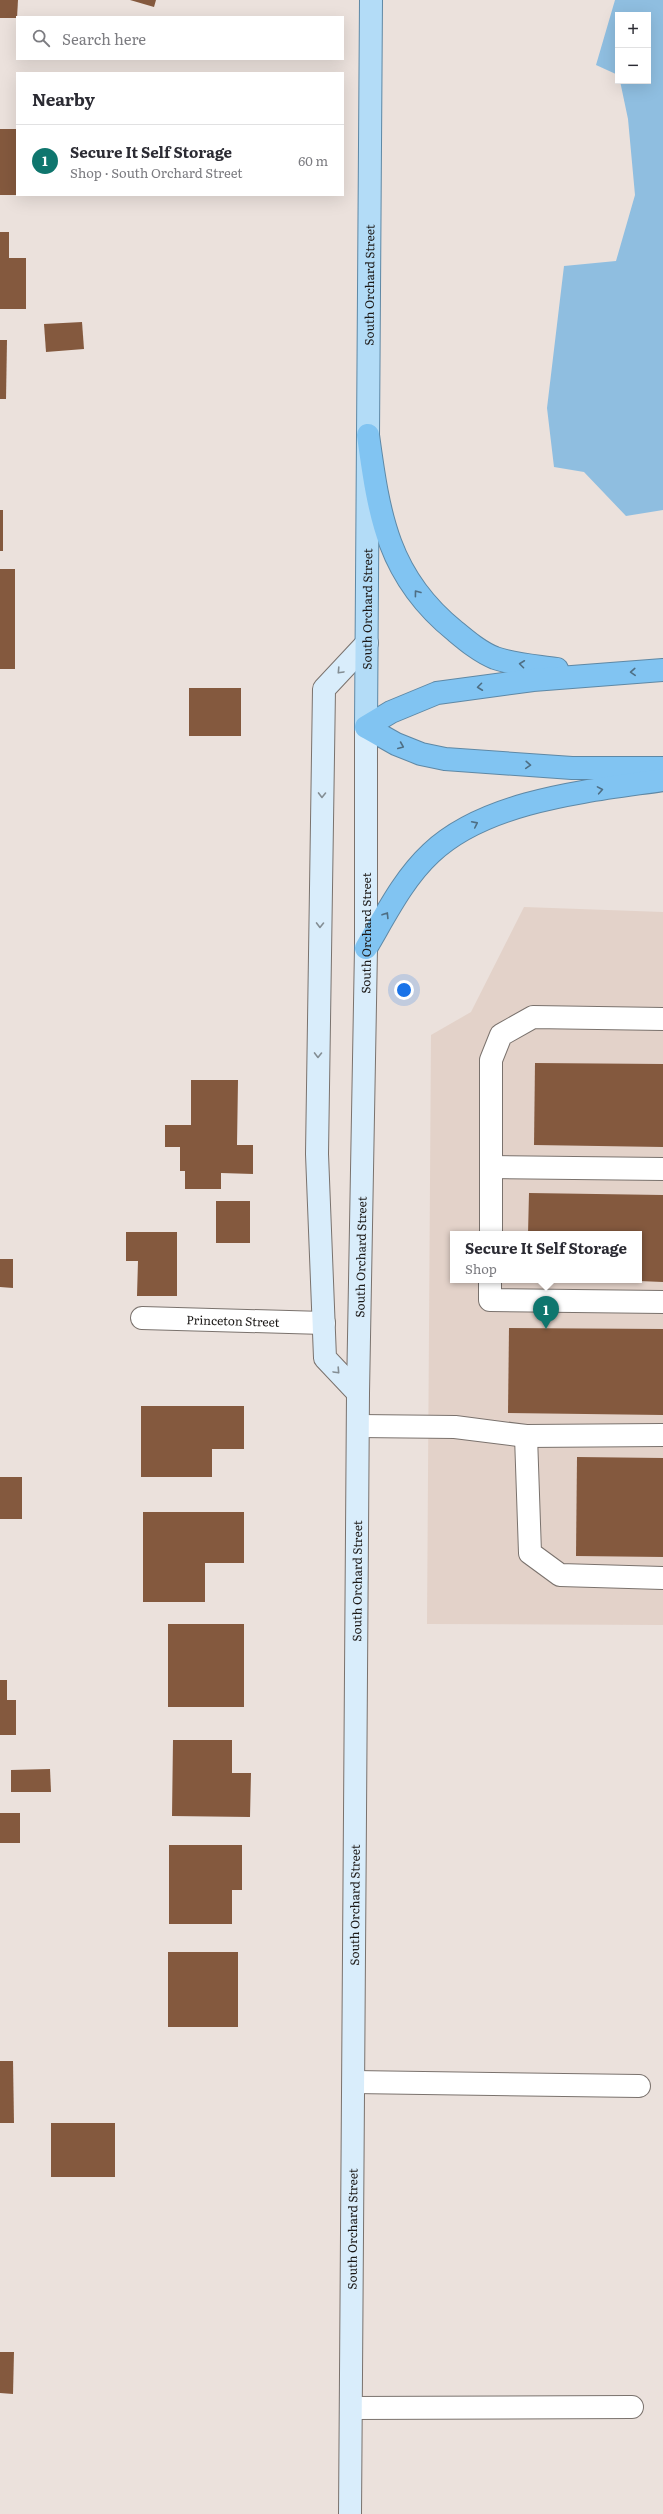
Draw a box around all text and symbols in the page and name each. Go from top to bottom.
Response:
map controls [615,12,651,84]
button: + [615,12,651,48]
search box [16,16,344,60]
icon: search [30,27,52,49]
text: Search here [62,27,146,50]
button: − [615,48,651,84]
text: Nearby [32,86,95,111]
text: Secure It Self Storage [70,140,232,163]
text: 1 [42,151,48,170]
text: 60 m [298,151,328,170]
text: Shop · South Orchard Street [70,163,243,182]
street label: South Orchard Street [360,224,378,346]
street label: South Orchard Street [357,548,376,670]
one-way arrow [414,591,421,598]
one-way arrow [519,660,525,669]
one-way arrow [338,666,345,674]
one-way arrow [630,668,636,676]
one-way arrow [477,682,483,691]
one-way arrow [396,741,404,749]
one-way arrow [525,760,531,769]
one-way arrow [597,787,603,795]
one-way arrow [318,792,326,798]
one-way arrow [471,821,478,829]
street label: South Orchard Street [356,872,375,994]
one-way arrow [381,912,389,919]
one-way arrow [316,922,324,928]
your location [394,980,414,1000]
one-way arrow [314,1052,323,1058]
street label: South Orchard Street [350,1196,371,1318]
popup [450,1231,642,1283]
text: Secure It Self Storage [465,1236,627,1259]
text: Shop [465,1259,497,1278]
pin: 1 [533,1296,559,1329]
street label: Princeton Street [186,1310,280,1331]
one-way arrow [332,1366,340,1374]
street label: South Orchard Street [347,1520,366,1642]
street label: South Orchard Street [345,1844,364,1966]
street label: South Orchard Street [343,2168,361,2290]

